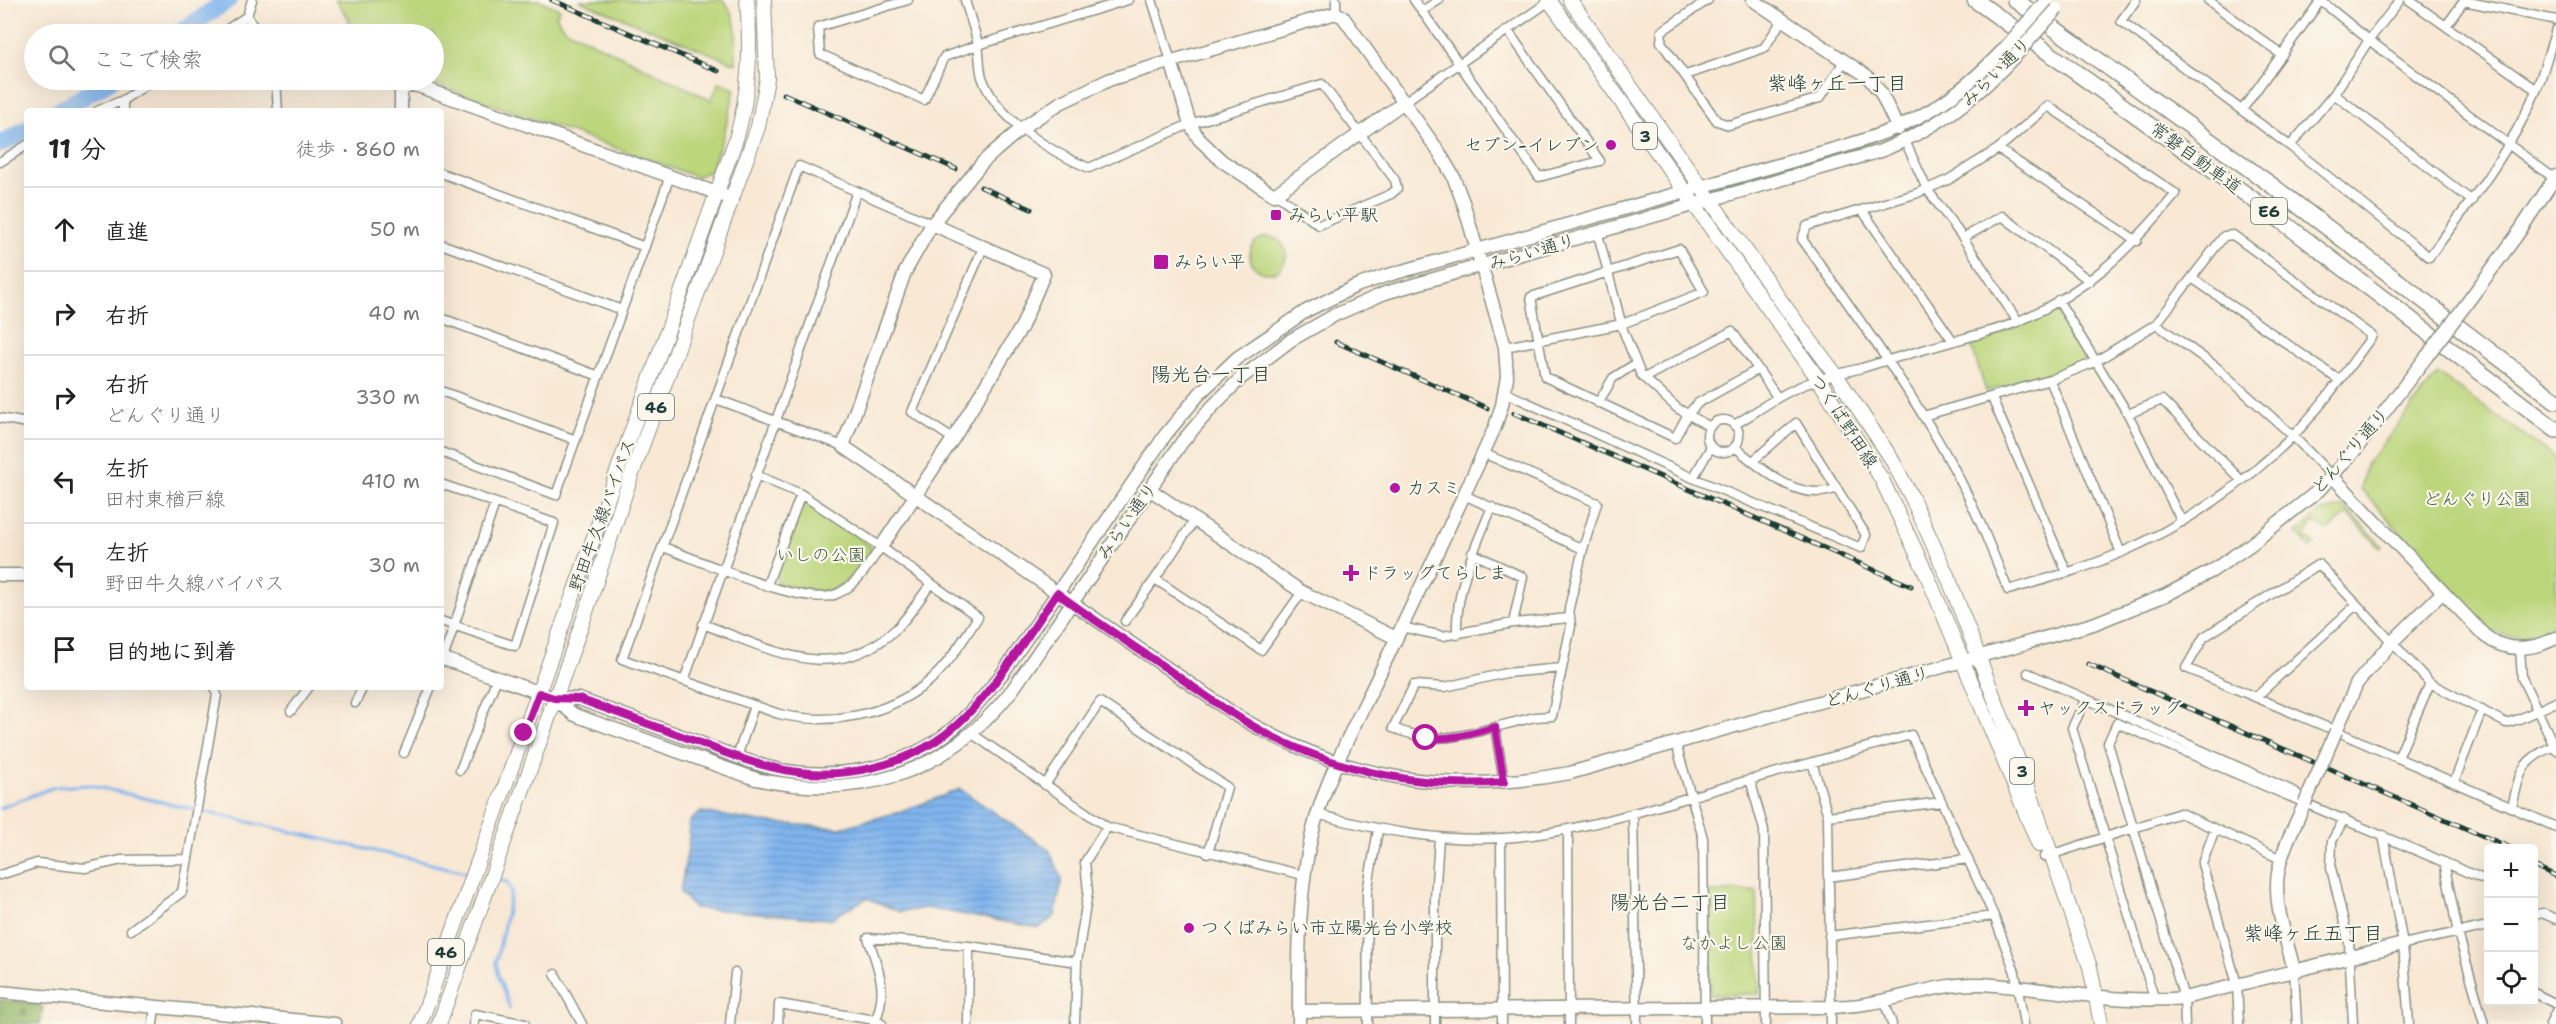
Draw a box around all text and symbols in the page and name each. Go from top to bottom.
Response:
search box [24,24,444,90]
street label: みらい通り [1956,32,2036,112]
icon: search [45,41,78,74]
text: ここで検索 [93,45,203,74]
district label: 紫峰ヶ丘一丁目 [1767,70,1907,96]
street label: 常磐自動車道 [2145,117,2247,199]
road number: 3 [1633,123,1657,149]
text: 11 分 [48,131,106,166]
place label: セブン-イレブン [1464,133,1599,157]
text: 徒歩 · 860 m [296,136,420,162]
marker: セブン-イレブン [1604,138,1618,152]
road number: E6 [2251,198,2287,224]
place label: みらい平駅 [1288,203,1378,227]
marker: みらい平駅 [1269,208,1283,222]
icon: ahead [48,213,81,246]
text: 50 m [370,216,420,242]
text: 直進 [105,217,149,246]
street label: みらい通り [1485,228,1579,276]
place label: みらい平 [1174,250,1246,274]
marker: みらい平 [1152,253,1170,271]
icon: right [48,297,81,330]
text: 40 m [368,300,420,326]
text: 右折 [105,301,149,330]
district label: 陽光台一丁目 [1151,361,1271,387]
street label: つくば野田線 [1805,369,1883,473]
text: 右折 [105,370,149,399]
icon: right [48,381,81,414]
text: 330 m [356,384,420,410]
road number: 46 [638,394,674,420]
text: どんぐり通り [105,402,225,428]
street label: どんぐり通り [2305,402,2395,500]
street label: 野田牛久線バイパス [563,435,641,595]
text: 左折 [105,454,149,483]
icon: left [48,465,81,498]
text: 410 m [361,468,420,494]
place label: カスミ [1407,476,1461,500]
street label: みらい通り [1091,477,1163,565]
marker: カスミ [1388,481,1402,495]
text: 田村東楢戸線 [105,486,225,512]
park label: どんぐり公園 [2423,487,2531,511]
text: 左折 [105,538,149,567]
park label: いしの公園 [776,543,866,567]
icon: left [48,549,81,582]
text: 30 m [368,552,420,578]
place label: ドラッグてらしま [1363,561,1507,585]
marker: ドラッグてらしま [1344,566,1358,580]
text: 野田牛久線バイパス [105,570,285,596]
icon: arrive [48,633,81,666]
text: 目的地に到着 [105,637,237,666]
street label: どんぐり通り [1822,661,1932,713]
place label: ヤックスドラッグ [2038,696,2182,720]
marker: ヤックスドラッグ [2019,701,2033,715]
route end [510,719,536,745]
route start [1412,724,1438,750]
road number: 3 [2010,758,2034,784]
map controls [2484,844,2538,1006]
button: + [2484,844,2538,898]
district label: 陽光台二丁目 [1610,889,1730,915]
button: − [2484,898,2538,952]
place label: つくばみらい市立陽光台小学校 [1201,916,1453,940]
district label: 紫峰ヶ丘五丁目 [2243,920,2383,946]
marker: つくばみらい市立陽光台小学校 [1182,921,1196,935]
park label: なかよし公園 [1680,931,1788,955]
road number: 46 [428,939,464,965]
button: locate [2484,952,2538,1006]

